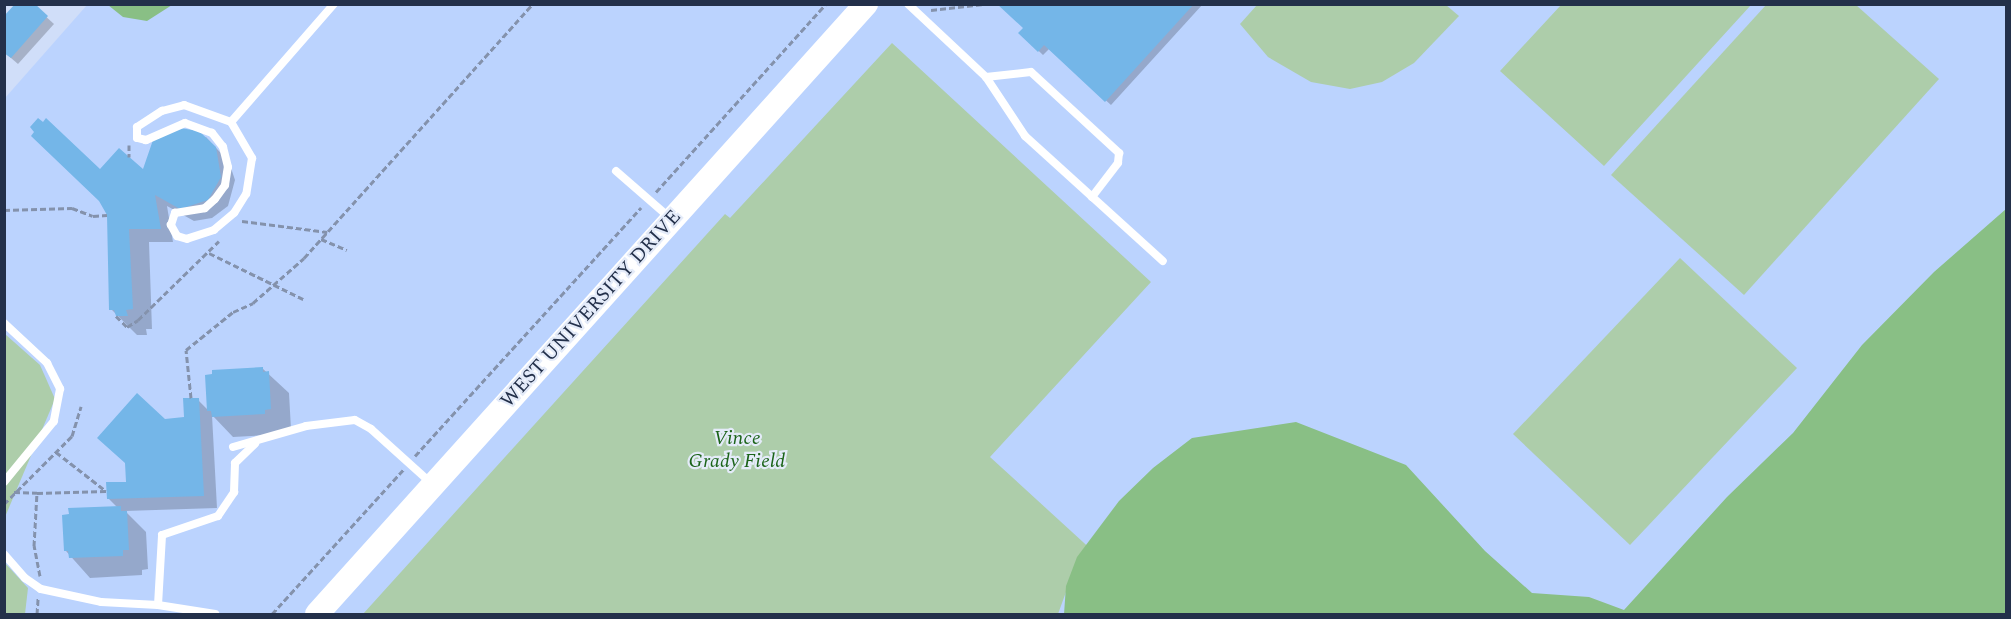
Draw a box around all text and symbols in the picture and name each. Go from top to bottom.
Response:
street label: WEST UNIVERSITY DRIVE [496,205,686,413]
park label: Vince Grady Field [689,426,785,473]

